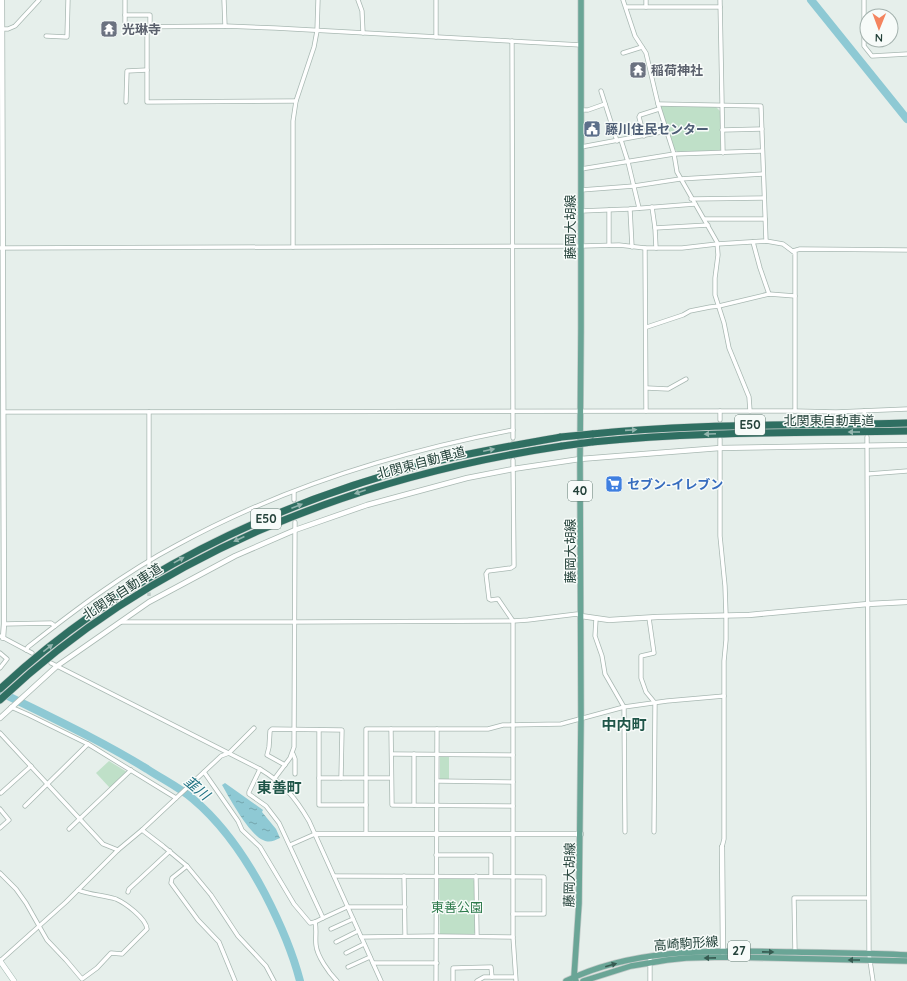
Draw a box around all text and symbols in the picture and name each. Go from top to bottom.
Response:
north arrow [859,8,899,48]
temple icon: 光琳寺 [99,19,119,39]
place label: 光琳寺 [122,21,161,37]
text: N [875,31,883,45]
temple icon: 稲荷神社 [628,60,648,80]
place label: 稲荷神社 [651,62,703,78]
public building icon: 藤川住民センター [582,119,602,139]
place label: 藤川住民センター [605,121,709,137]
street label: 藤岡大胡線 [562,194,578,260]
street label: 北関東自動車道 [783,412,875,428]
road number: E50 [735,415,765,435]
one-way arrow [625,427,637,434]
one-way arrow [847,429,860,435]
one-way arrow [703,431,716,437]
street label: 北関東自動車道 [375,442,467,482]
one-way arrow [482,447,495,453]
supermarket icon: セブン-イレブン [604,474,624,494]
place label: セブン-イレブン [627,476,723,492]
road number: 40 [568,481,592,501]
one-way arrow [354,489,366,495]
one-way arrow [291,502,303,508]
road number: E50 [251,509,281,529]
street label: 藤岡大胡線 [562,518,578,584]
one-way arrow [233,536,245,542]
one-way arrow [173,557,185,564]
street label: 北関東自動車道 [79,560,165,622]
one-way arrow [42,644,53,652]
district label: 中内町 [601,715,647,734]
water label: 韮川 [180,772,215,805]
district label: 東善町 [256,778,302,797]
street label: 藤岡大胡線 [560,842,578,908]
park label: 東善公園 [431,899,483,915]
street label: 高崎駒形線 [653,933,719,953]
road number: 27 [728,941,750,961]
one-way arrow [762,949,775,955]
one-way arrow [703,955,716,961]
one-way arrow [847,957,860,963]
one-way arrow [606,962,618,968]

